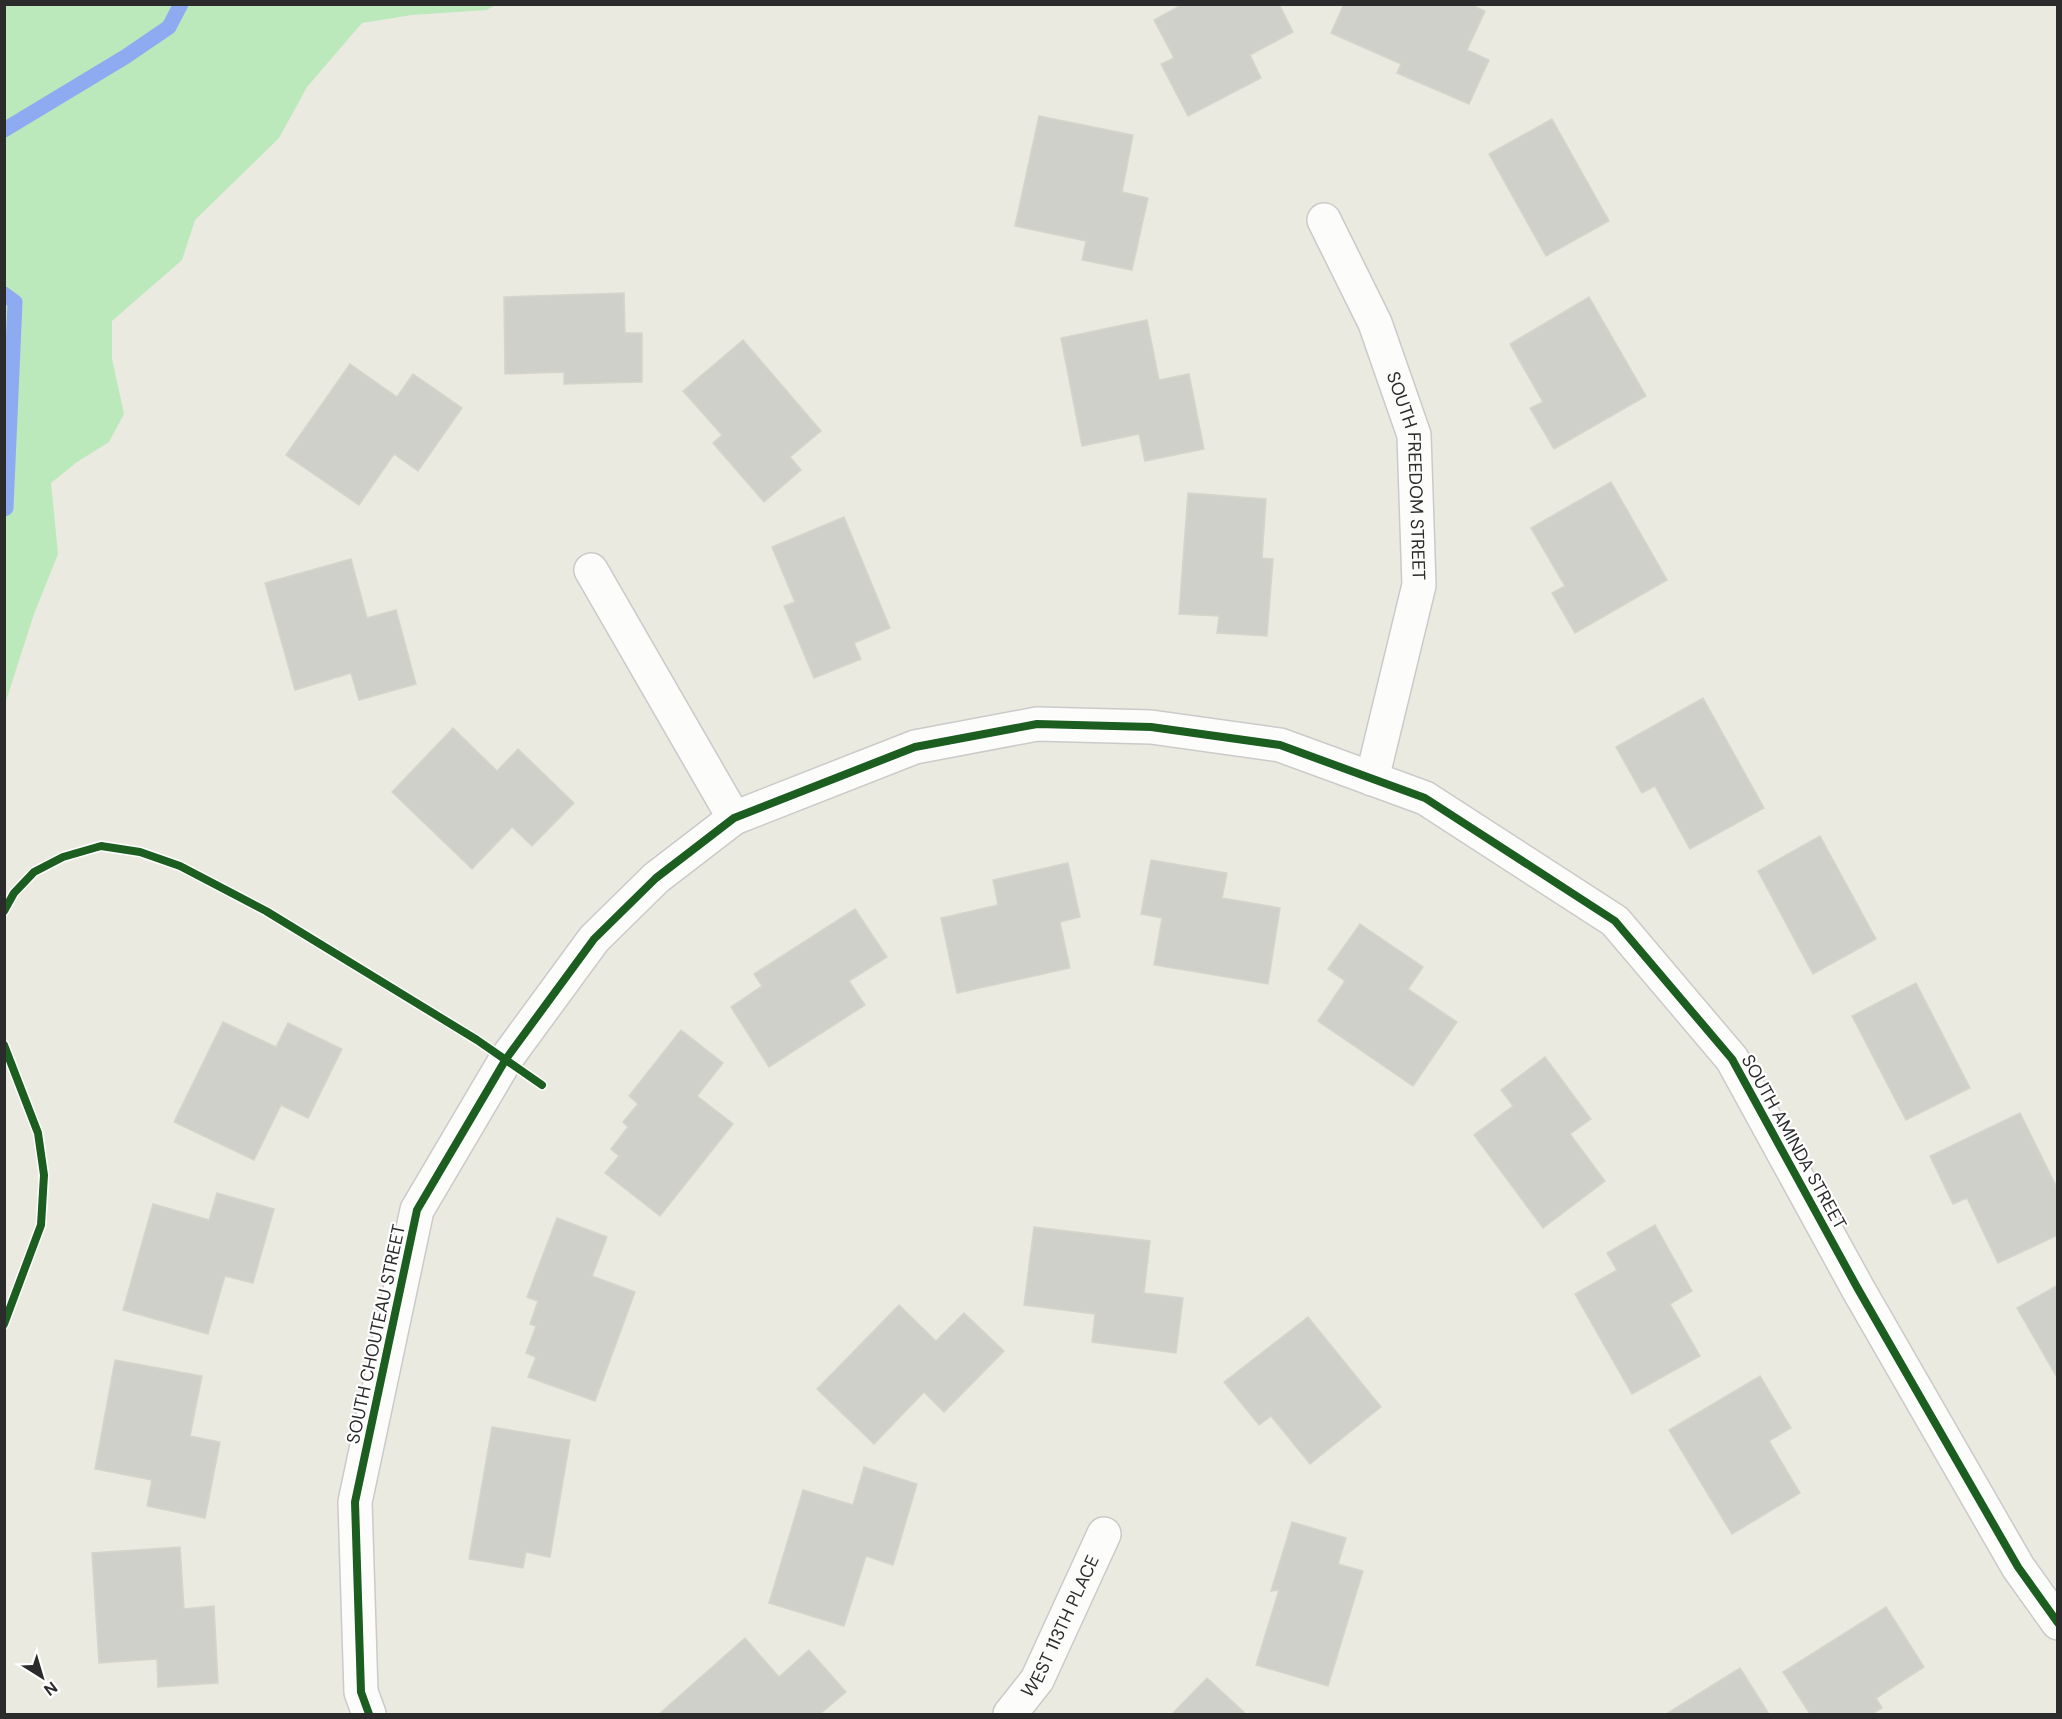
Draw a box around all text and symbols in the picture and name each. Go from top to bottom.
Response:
street label: SOUTH FREEDOM STREET [1381,368,1431,581]
street label: SOUTH AMINDA STREET [1736,1050,1852,1234]
street label: SOUTH CHOUTEAU STREET [341,1222,411,1446]
street label: WEST 113TH PLACE [1016,1551,1105,1702]
north arrow [12,1647,72,1707]
text: N [40,1677,62,1700]

